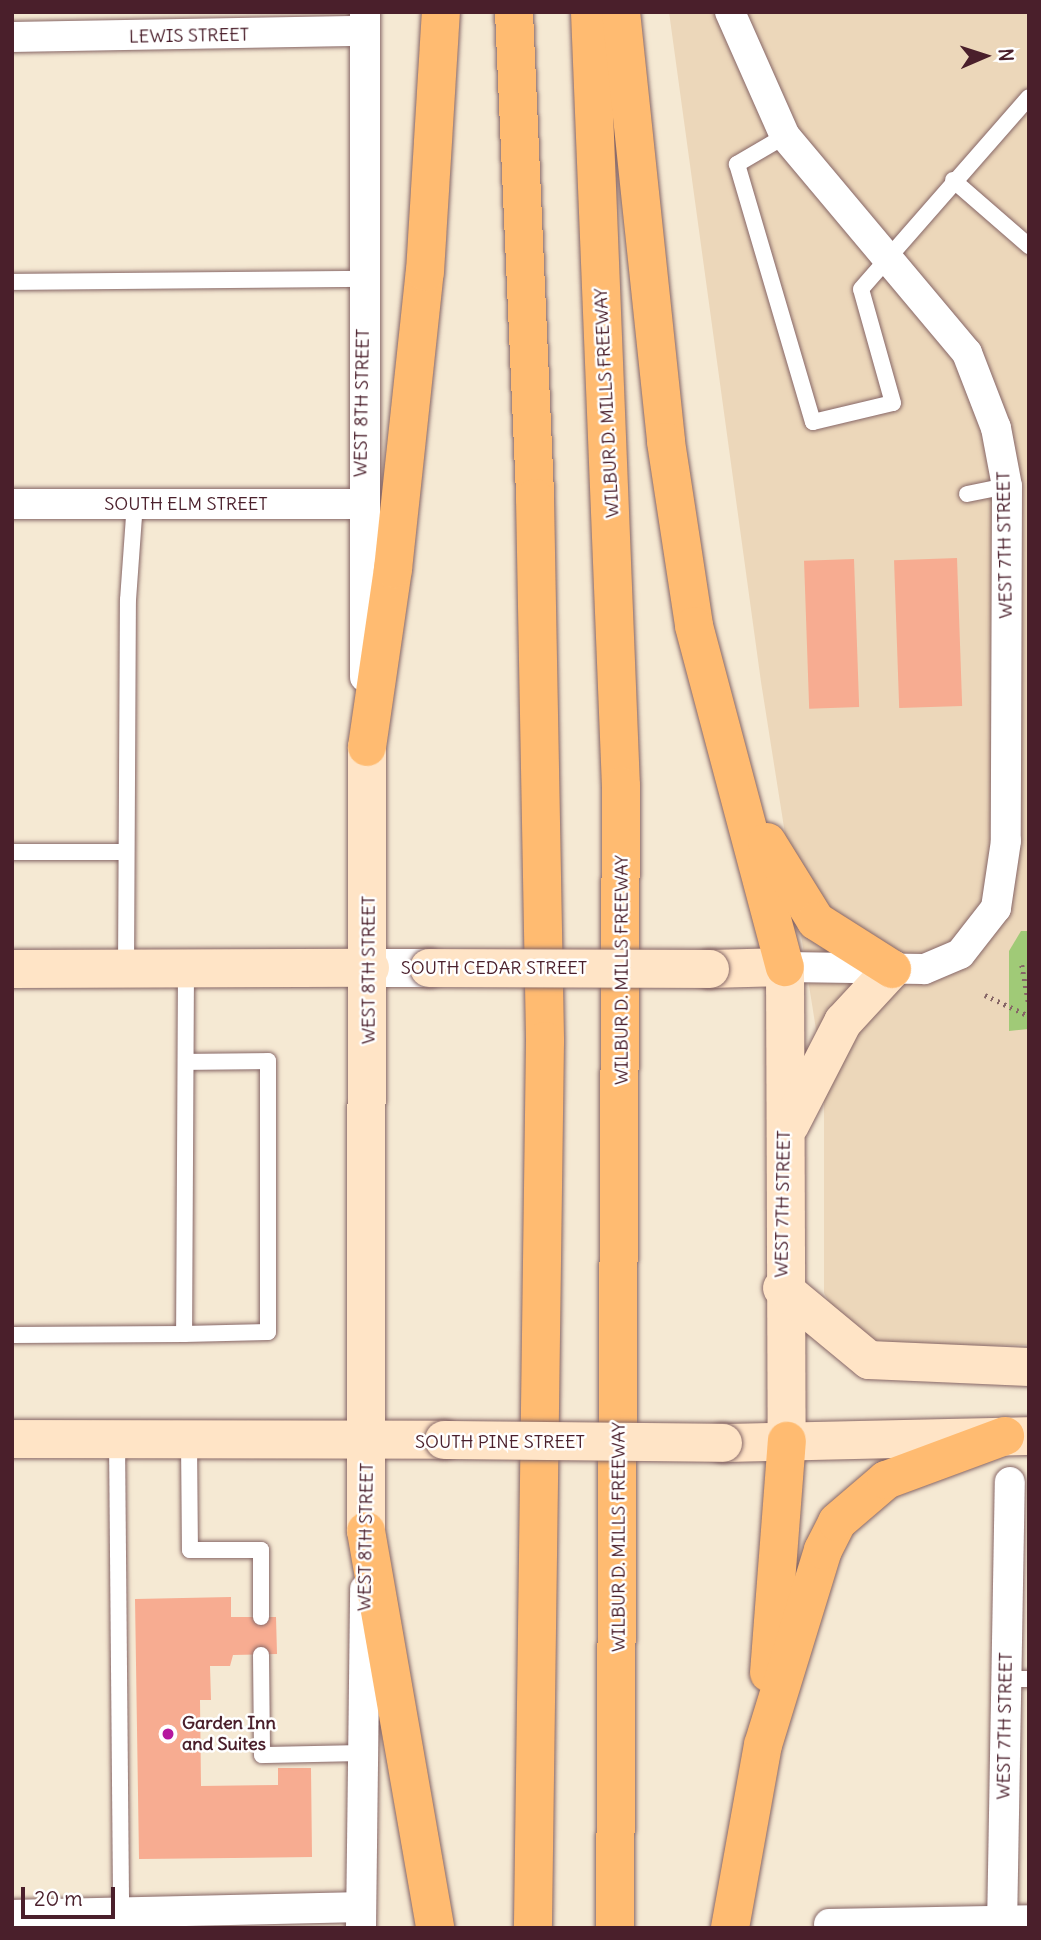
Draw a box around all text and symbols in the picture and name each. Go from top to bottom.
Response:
north arrow [950,21,1020,91]
street label: LEWIS STREET [129,24,249,48]
text: N [994,48,1018,62]
street label: WILBUR D. MILLS FREEWAY [590,288,624,518]
street label: WEST 8TH STREET [350,329,374,477]
street label: WEST 7TH STREET [993,471,1017,619]
street label: SOUTH ELM STREET [104,493,268,515]
street label: WILBUR D. MILLS FREEWAY [611,855,633,1085]
street label: WEST 8TH STREET [358,896,380,1044]
street label: SOUTH CEDAR STREET [401,957,587,979]
street label: WEST 7TH STREET [771,1130,795,1278]
street label: WILBUR D. MILLS FREEWAY [608,1422,630,1652]
street label: SOUTH PINE STREET [415,1431,585,1453]
street label: WEST 8TH STREET [354,1463,378,1611]
street label: WEST 7TH STREET [993,1652,1017,1800]
place label: Garden Inn and Suites [182,1713,276,1756]
marker: Garden Inn and Suites [160,1726,176,1742]
scale bar [24,1874,119,1918]
text: 20 m [34,1885,83,1912]

